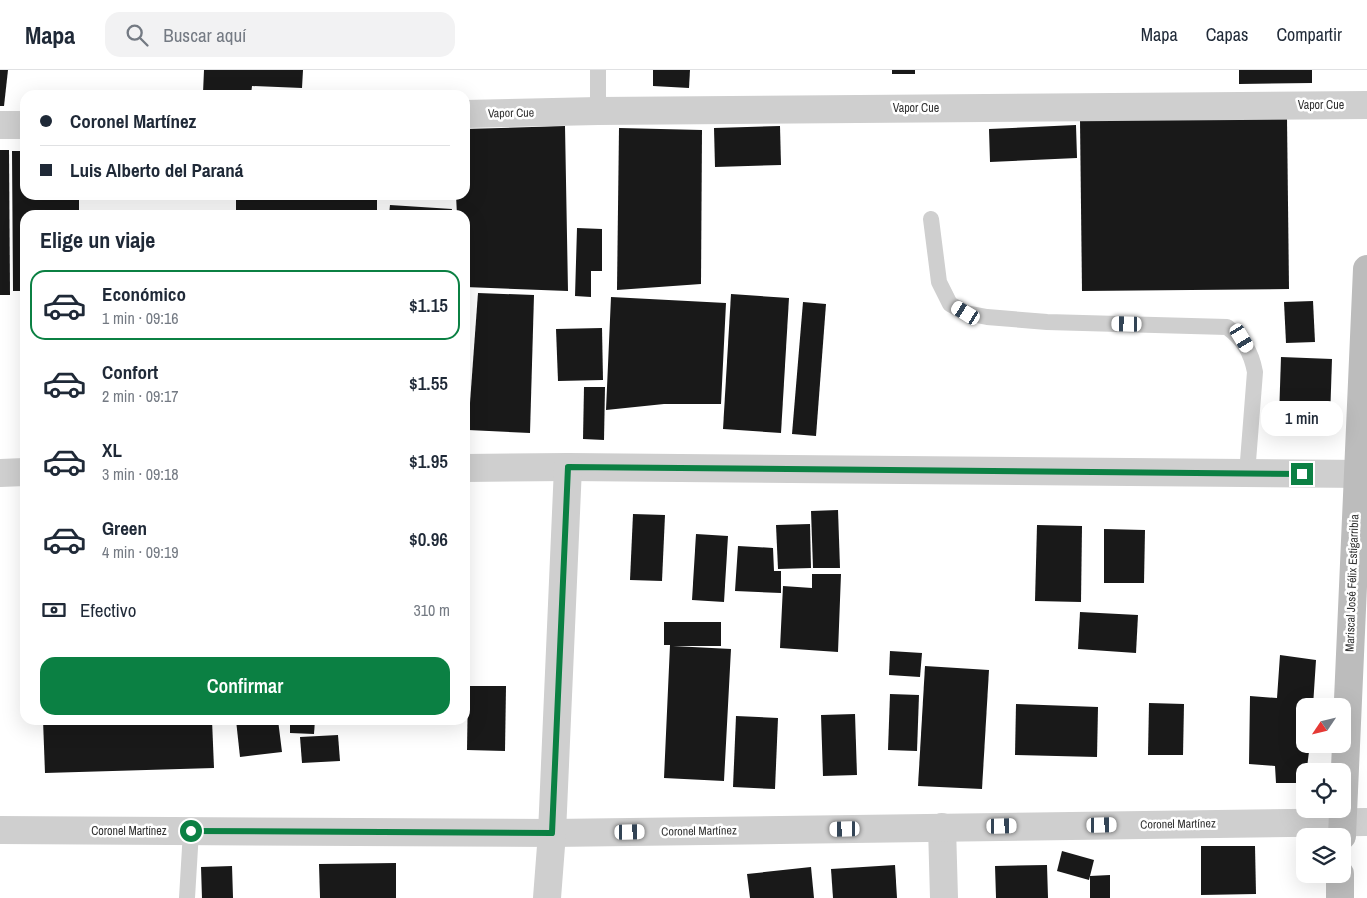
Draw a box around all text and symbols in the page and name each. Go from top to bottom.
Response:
search box [105,12,455,57]
text: Mapa [25,19,75,51]
icon: search [123,21,151,49]
text: Buscar aquí [163,22,246,48]
text: Mapa [1141,22,1178,47]
text: Capas [1206,22,1248,47]
text: Compartir [1276,22,1342,47]
street label: Vapor Cue [1298,97,1344,113]
street label: Vapor Cue [893,100,939,116]
street label: Vapor Cue [488,105,534,121]
text: Coronel Martínez [70,108,196,134]
text: Luis Alberto del Paraná [70,157,243,183]
text: Elige un viaje [40,225,155,255]
text: Económico [102,281,186,307]
icon: car [42,283,87,328]
text: $1.15 [409,292,448,318]
car [949,299,982,327]
text: 1 min · 09:16 [102,307,179,329]
car [1111,316,1142,332]
car [1227,321,1256,355]
text: Confort [102,359,158,385]
icon: car [42,361,87,406]
text: $1.55 [409,370,448,396]
text: 2 min · 09:17 [102,385,179,407]
callout: 1 min [1261,402,1343,436]
text: 1 min [1285,407,1319,429]
text: XL [102,437,122,463]
icon: car [42,439,87,484]
text: $1.95 [409,448,448,474]
text: 3 min · 09:18 [102,463,179,485]
route end [1291,463,1313,485]
street label: Mariscal José Félix Estigarribia [1342,513,1362,652]
text: Green [102,515,147,541]
icon: car [42,517,87,562]
text: $0.96 [409,526,448,552]
text: 4 min · 09:19 [102,541,179,563]
icon: cash [40,596,68,624]
text: Efectivo [80,597,136,623]
text: 310 m [414,599,450,621]
button: Confirmar [40,657,450,715]
north arrow [1296,698,1351,752]
map controls [1296,698,1351,883]
button: locate [1296,763,1351,818]
street label: Coronel Martínez [1140,815,1216,833]
car [1086,817,1117,833]
car [986,818,1017,834]
route start [180,820,202,842]
car [829,821,860,837]
street label: Coronel Martínez [661,822,737,840]
street label: Coronel Martínez [91,823,167,839]
car [614,824,645,840]
button: layers [1296,828,1351,883]

